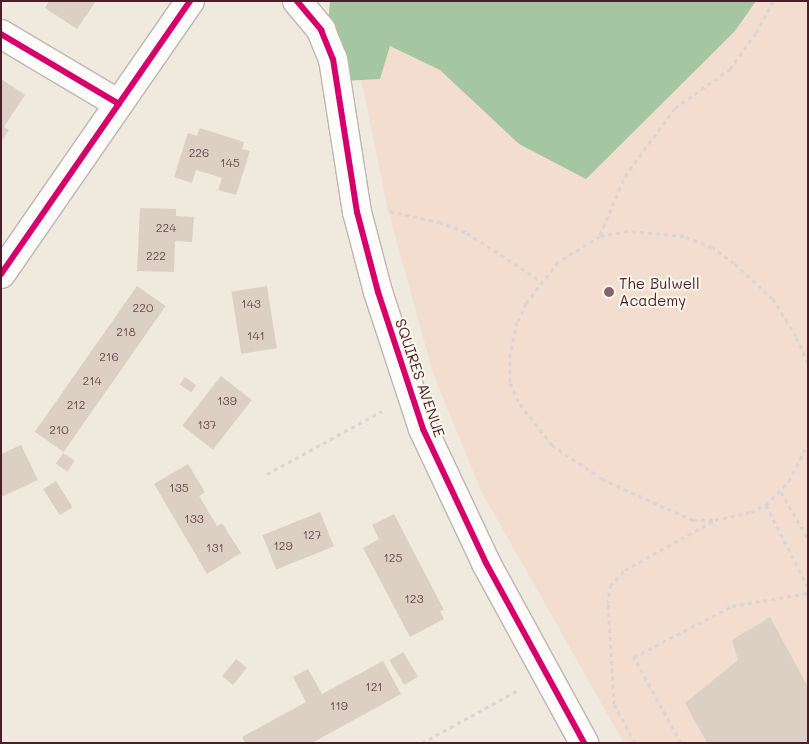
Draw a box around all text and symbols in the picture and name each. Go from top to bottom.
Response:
house number: 226 [189,146,209,160]
house number: 145 [220,156,240,170]
house number: 224 [156,221,176,235]
house number: 222 [146,249,166,263]
place label: The Bulwell Academy [619,274,700,309]
marker: The Bulwell Academy [603,286,615,298]
house number: 143 [241,297,261,311]
house number: 220 [133,301,153,315]
street label: SQUIRES AVENUE [391,316,449,440]
house number: 218 [116,325,136,339]
house number: 141 [247,329,265,343]
house number: 216 [99,350,119,364]
house number: 214 [82,374,102,388]
house number: 139 [217,394,237,408]
house number: 212 [67,398,85,412]
house number: 137 [197,418,217,432]
house number: 210 [49,423,69,437]
house number: 135 [169,481,189,495]
house number: 133 [184,512,204,526]
house number: 127 [303,528,321,542]
house number: 129 [273,539,293,553]
house number: 131 [206,541,224,555]
house number: 125 [383,551,403,565]
house number: 123 [404,592,424,606]
house number: 121 [365,680,383,694]
house number: 119 [330,699,348,713]

